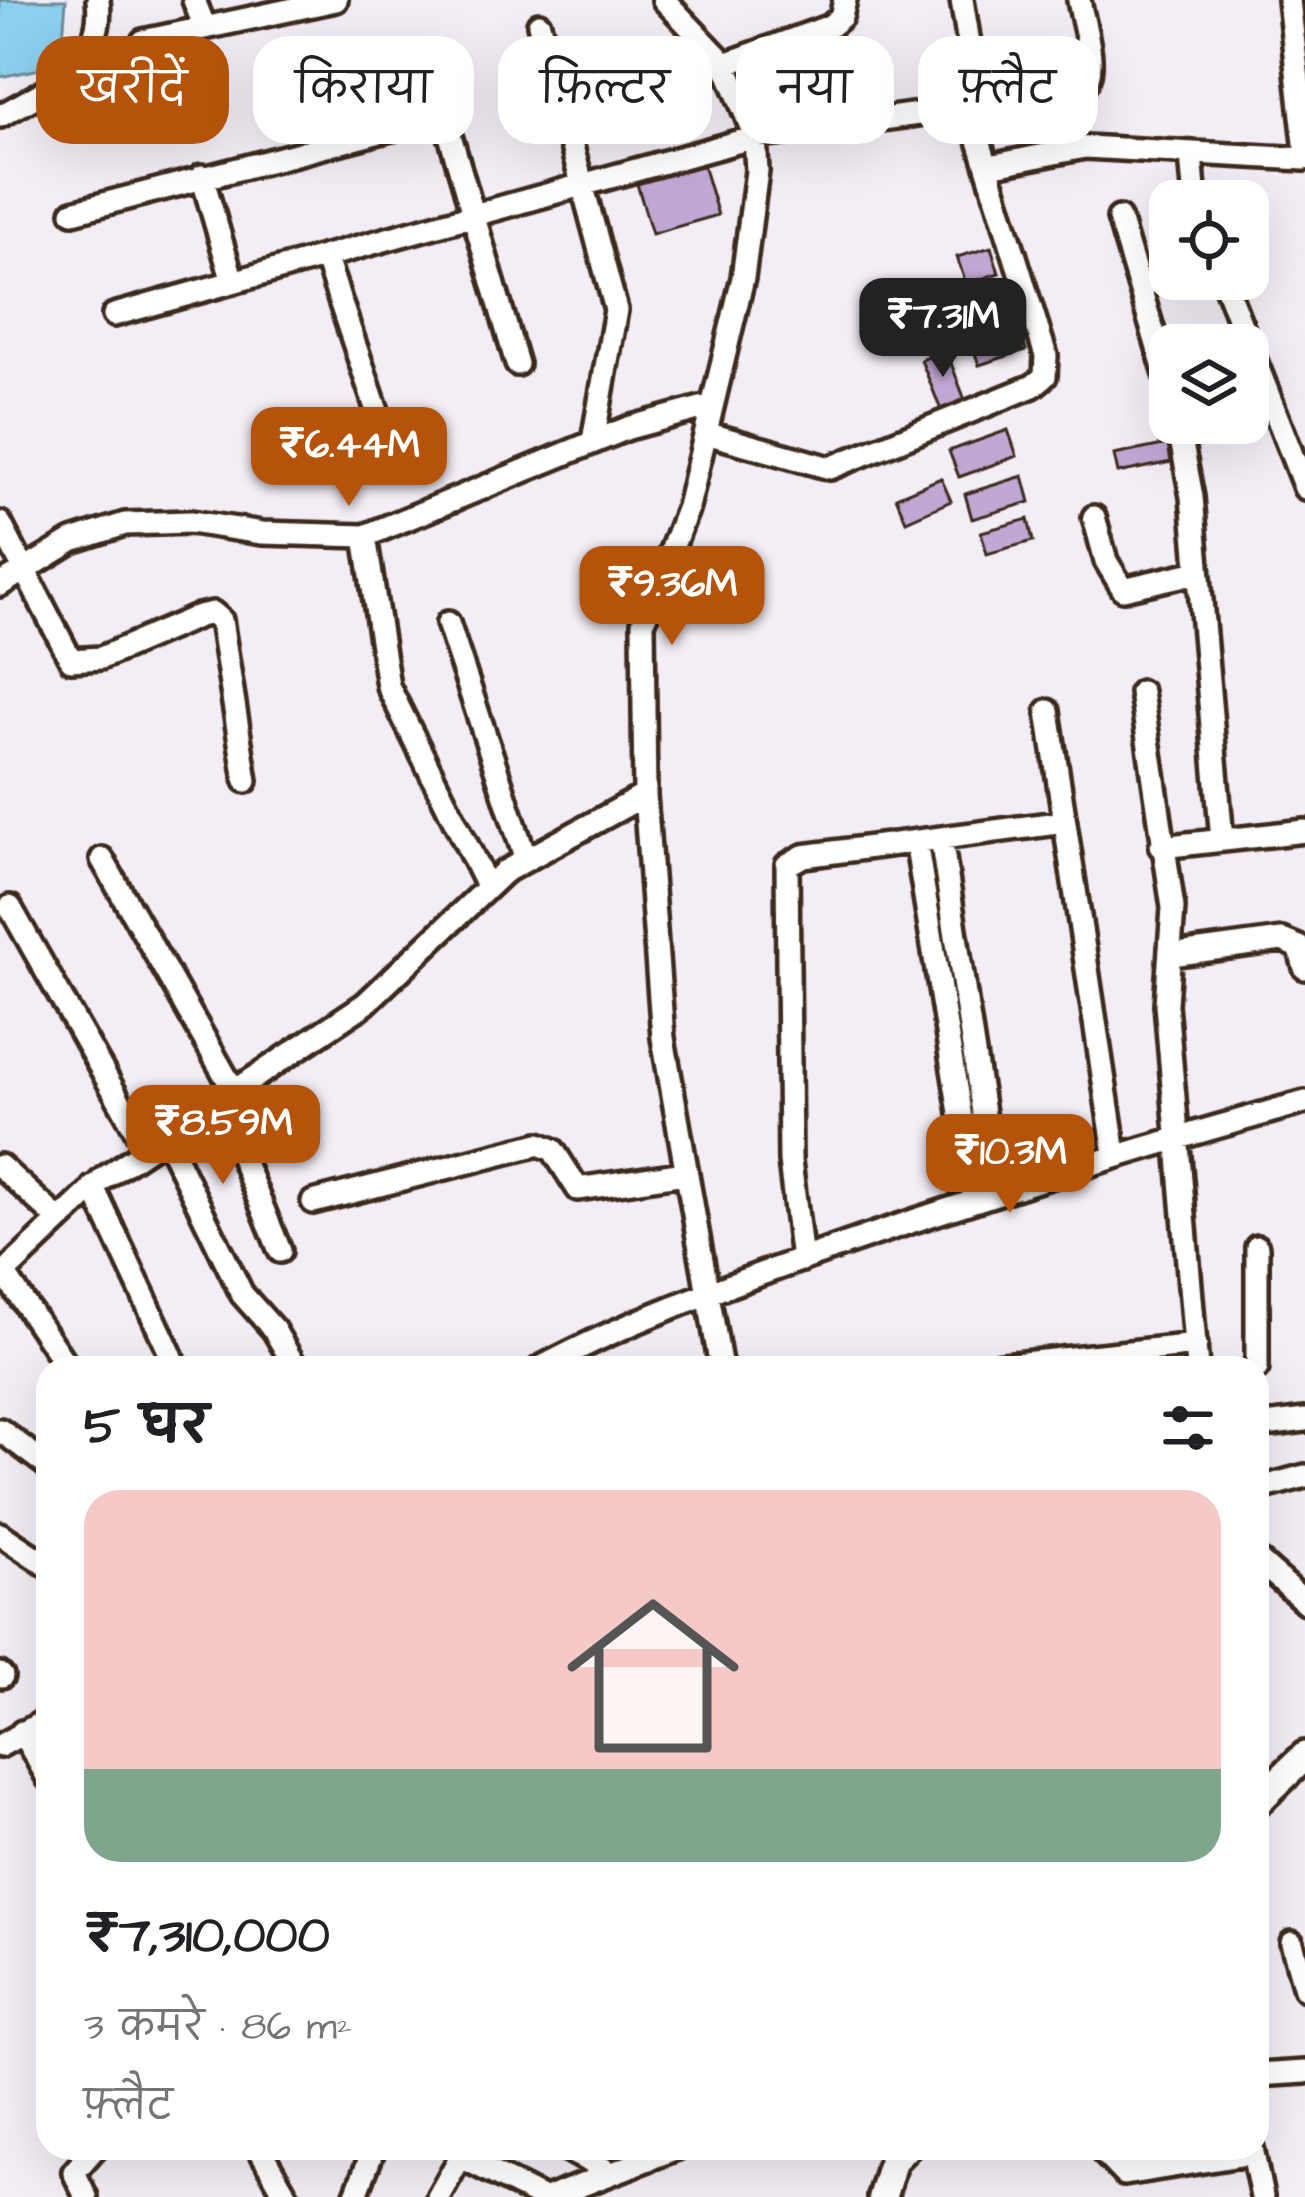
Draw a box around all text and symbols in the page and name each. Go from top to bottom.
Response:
chip: खरीदें [36,36,229,144]
chip: किराया [253,36,474,144]
chip: फ़िल्टर [498,36,712,144]
chip: नया [736,36,894,144]
chip: फ़्लैट [918,36,1098,144]
map controls [1149,180,1269,444]
button: locate [1149,180,1269,300]
pin: ₹7.31M [845,278,1041,380]
text: ₹7.31M [886,290,1000,344]
button: layers [1149,324,1269,444]
pin: ₹6.44M [251,407,447,509]
text: ₹6.44M [278,419,420,473]
pin: ₹9.36M [574,546,770,648]
text: ₹9.36M [607,558,738,612]
pin: ₹8.59M [125,1085,321,1187]
text: ₹8.59M [153,1097,293,1151]
pin: ₹10.3M [912,1114,1108,1216]
text: ₹10.3M [953,1126,1067,1180]
text: 5 घर [84,1392,208,1463]
icon: filters [1155,1395,1221,1461]
icon: home [545,1568,761,1784]
text: ₹7,310,000 [84,1901,330,1972]
text: 3 कमरे · 86 m² [84,2001,352,2055]
text: फ़्लैट [84,2080,173,2134]

